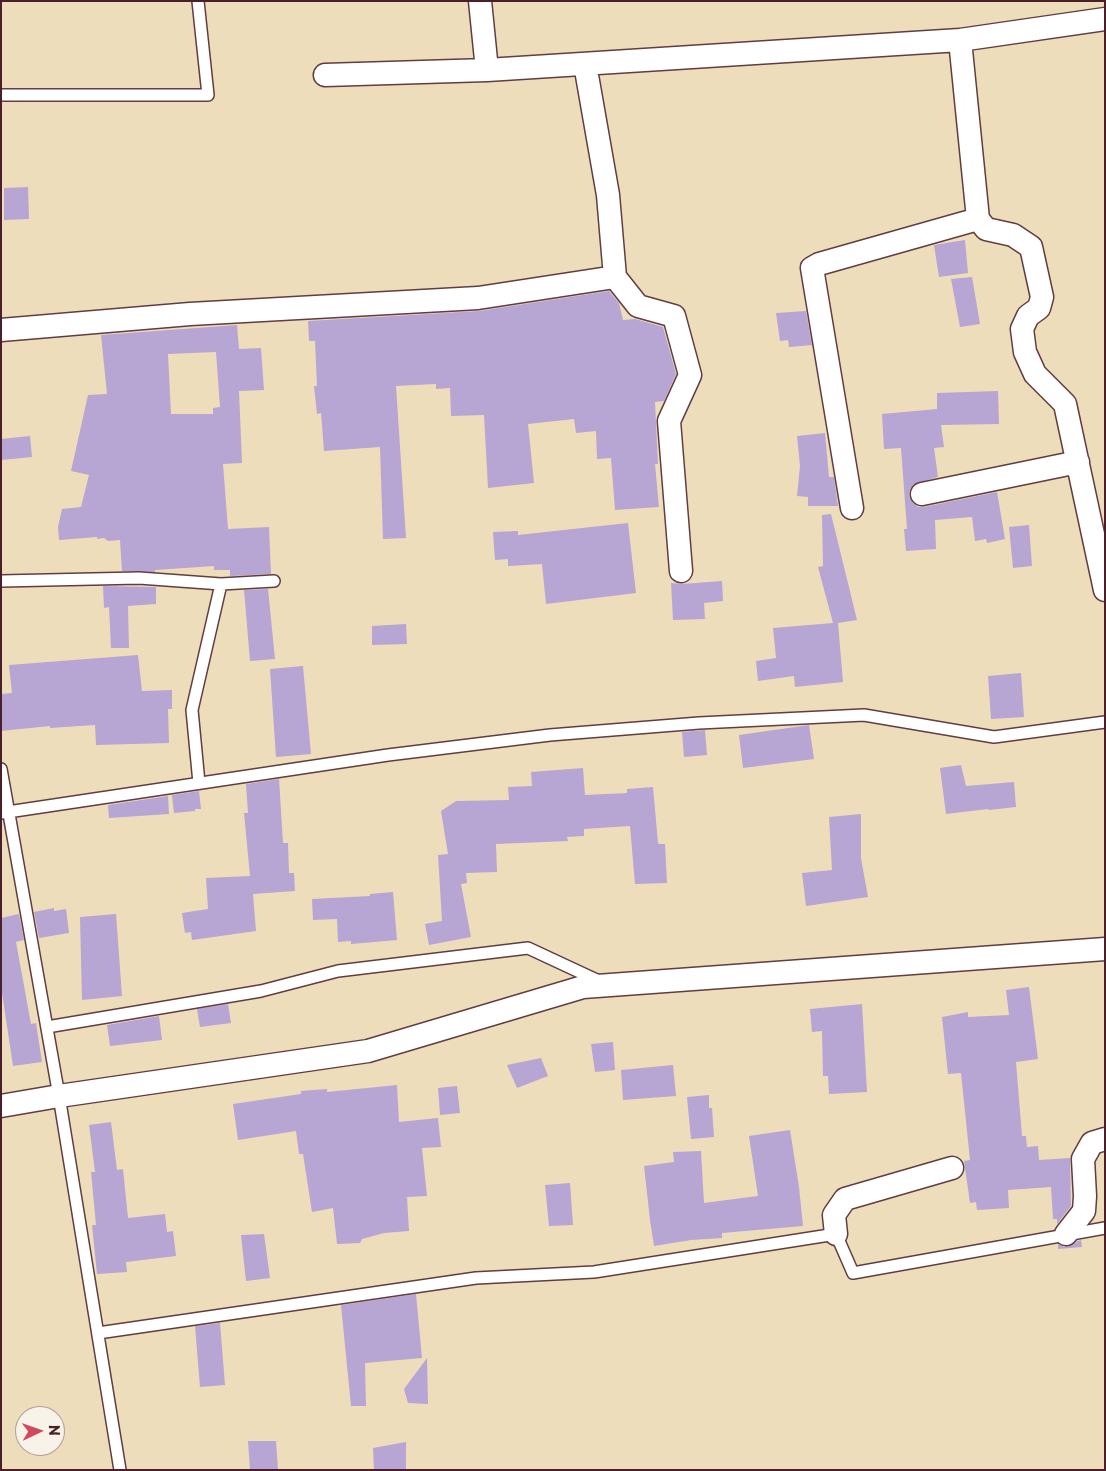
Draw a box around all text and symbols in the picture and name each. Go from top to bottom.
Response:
north arrow [15,1406,65,1456]
text: N [44,1424,65,1436]

